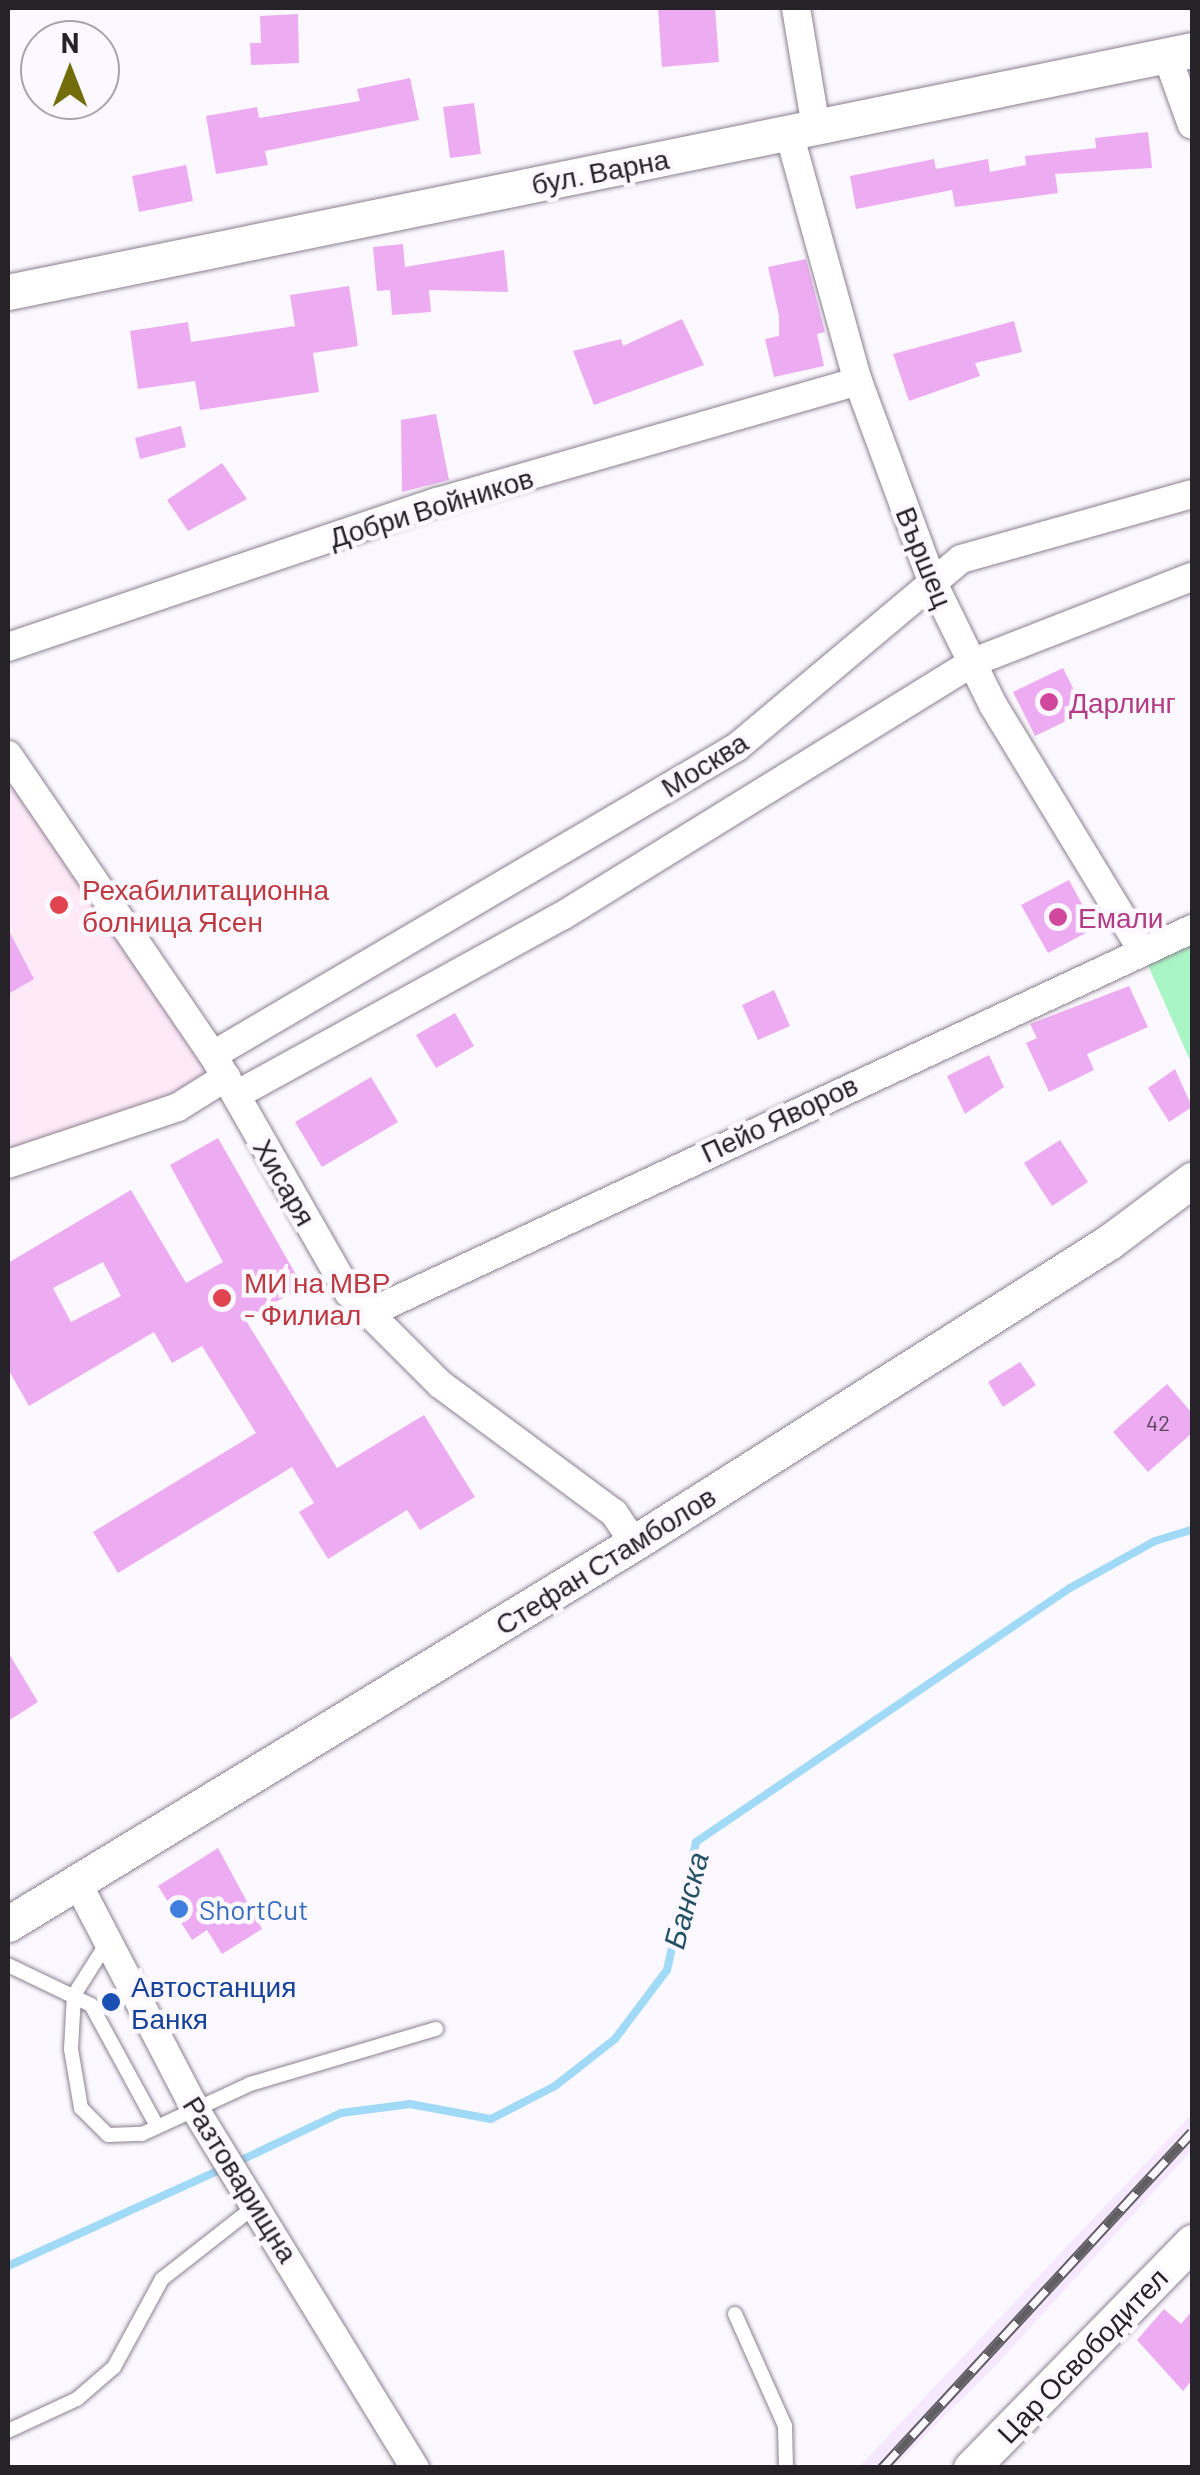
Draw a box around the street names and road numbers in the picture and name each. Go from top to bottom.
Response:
street label: бул. Варна [528,141,672,201]
street label: Добри Войников [325,460,537,554]
street label: Вършец [890,502,960,612]
street label: Москва [655,724,753,804]
street label: Пейо Яворов [695,1067,863,1169]
street label: Хисаря [247,1133,323,1231]
street label: Стефан Стамболов [489,1479,721,1641]
street label: Разтоварищна [177,2090,305,2268]
street label: Цар Освободител [990,2260,1174,2450]

